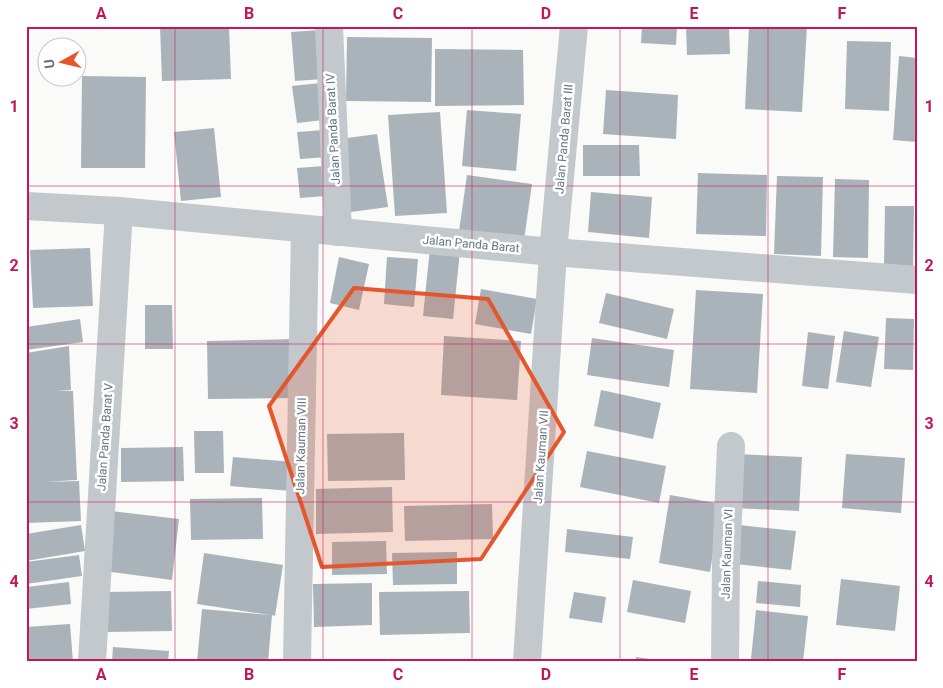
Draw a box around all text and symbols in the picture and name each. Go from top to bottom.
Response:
text: A [96,4,107,23]
text: B [244,4,254,23]
text: C [393,4,403,23]
text: D [541,4,551,23]
text: E [690,4,699,23]
text: F [838,4,847,23]
north arrow [38,38,88,88]
text: U [41,58,58,69]
street label: Jalan Panda Barat IV [323,73,343,185]
street label: Jalan Panda Barat III [552,84,576,194]
text: 1 [9,97,19,116]
text: 1 [924,97,934,116]
street label: Jalan Panda Barat [422,233,520,255]
text: 2 [9,256,19,275]
text: 2 [924,256,934,275]
street label: Jalan Panda Barat V [94,382,116,491]
street label: Jalan Kauman VIII [293,397,309,495]
street label: Jalan Kauman VII [531,410,551,504]
text: 3 [9,414,19,433]
text: 3 [924,414,934,433]
street label: Jalan Kauman VI [718,509,736,599]
text: 4 [9,572,19,591]
text: 4 [924,572,934,591]
text: A [96,665,107,684]
text: B [244,665,254,684]
text: C [393,665,403,684]
text: D [541,665,551,684]
text: E [690,665,699,684]
text: F [838,665,847,684]

